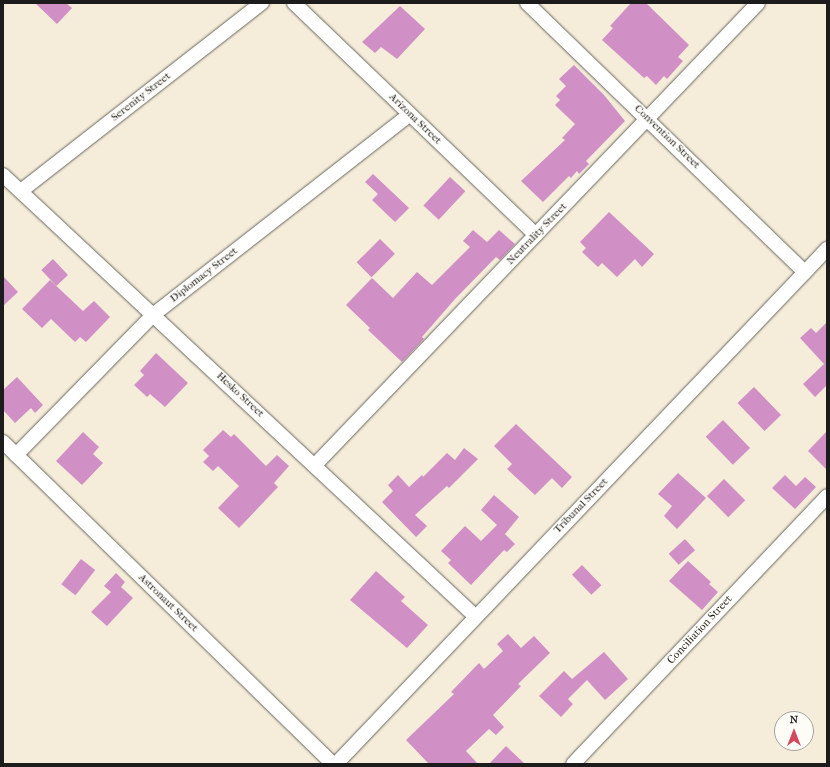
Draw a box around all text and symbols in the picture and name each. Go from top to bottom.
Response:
street label: Serenity Street [109,70,173,124]
street label: Arizona Street [386,91,444,147]
street label: Convention Street [631,102,703,172]
street label: Neutrality Street [504,200,570,268]
street label: Diplomacy Street [168,244,240,306]
street label: Hesko Street [213,370,267,420]
street label: Tribunal Street [551,475,611,537]
street label: Astronaut Street [135,571,201,635]
street label: Conciliation Street [665,593,735,667]
north arrow [774,711,814,751]
text: N [790,713,798,726]

